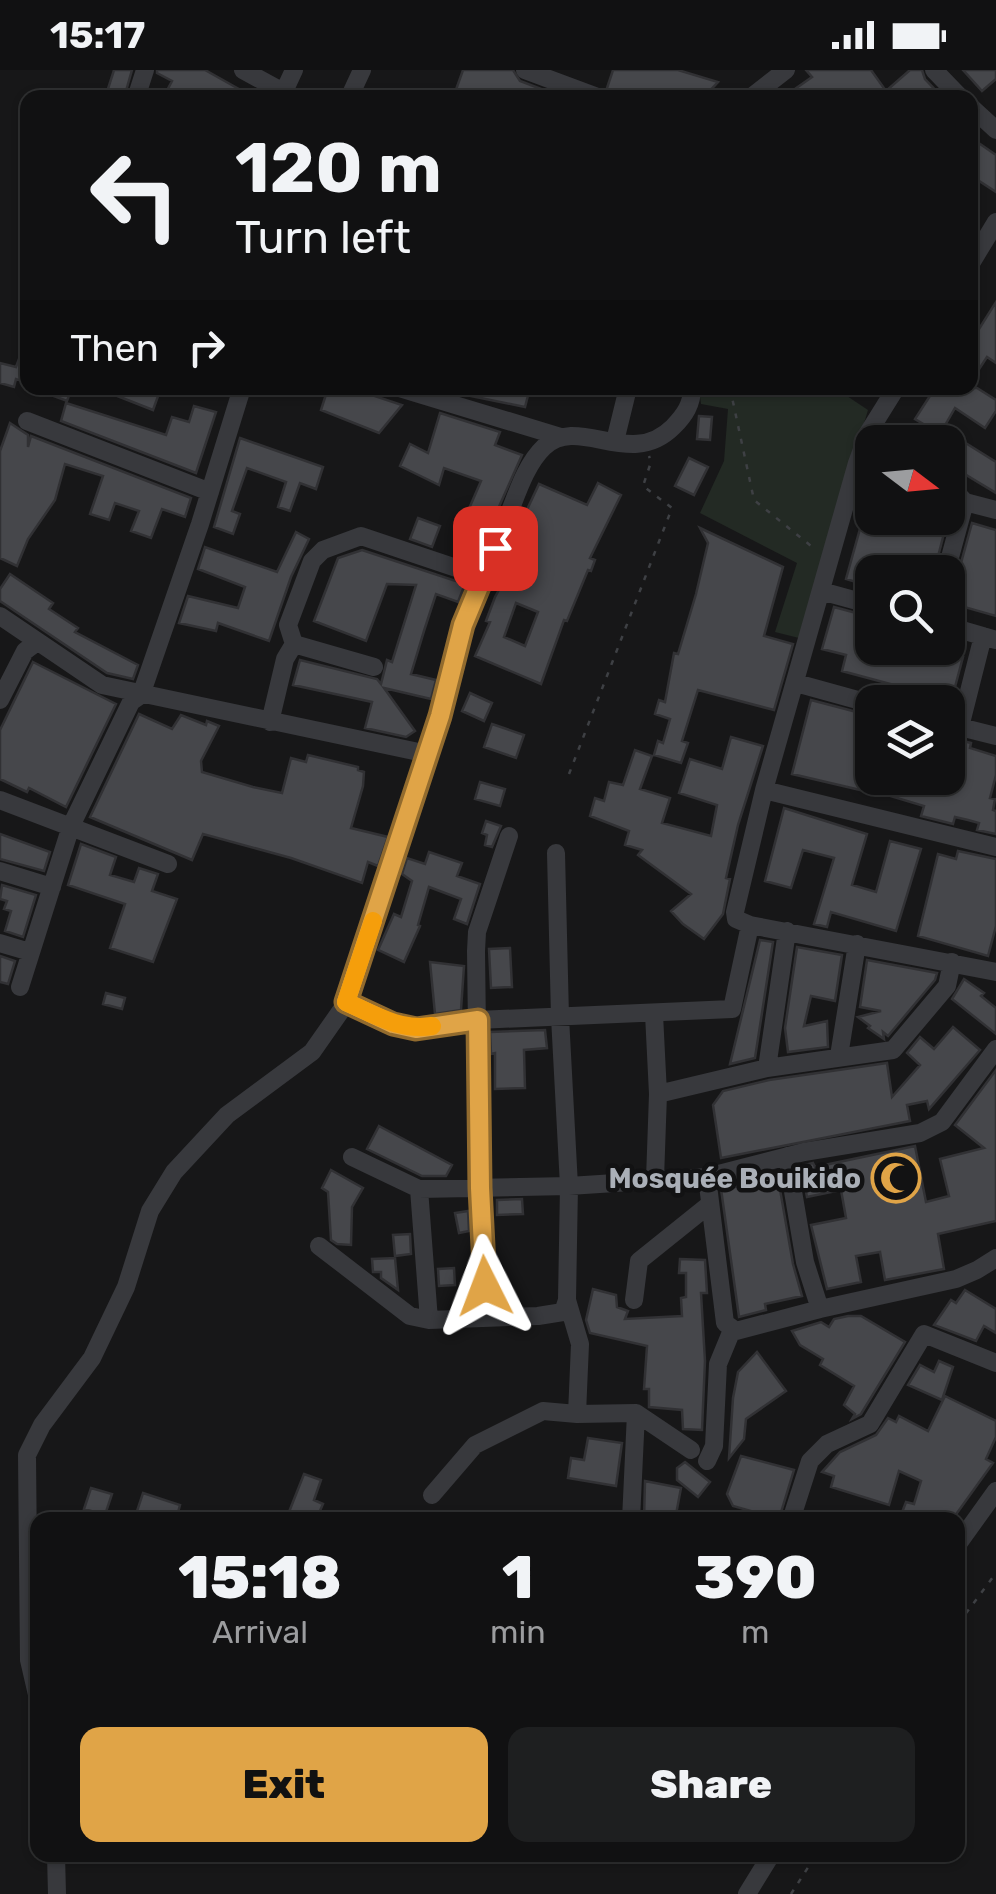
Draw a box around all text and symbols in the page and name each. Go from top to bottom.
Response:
text: 15:17 [50,12,145,58]
text: 120 m [235,127,442,210]
icon: left [70,130,200,260]
text: Turn left [235,211,411,264]
icon: right [179,320,234,375]
text: Then [70,325,159,371]
north arrow [855,425,965,535]
map controls [855,425,965,795]
pin [453,506,538,591]
icon: arrive [468,521,523,576]
button: search [855,555,965,665]
button: layers [855,685,965,795]
mosque icon: Mosquée Bouikido [870,1152,922,1204]
place label: Mosquée Bouikido [608,1162,861,1195]
position arrow [433,1234,537,1338]
text: 15:18 [178,1542,342,1613]
text: 1 [502,1542,534,1613]
text: 390 [694,1542,817,1613]
text: Arrival [212,1613,308,1651]
text: min [490,1613,546,1651]
text: m [741,1613,770,1651]
button: Exit [80,1727,488,1842]
button: Share [508,1727,915,1842]

